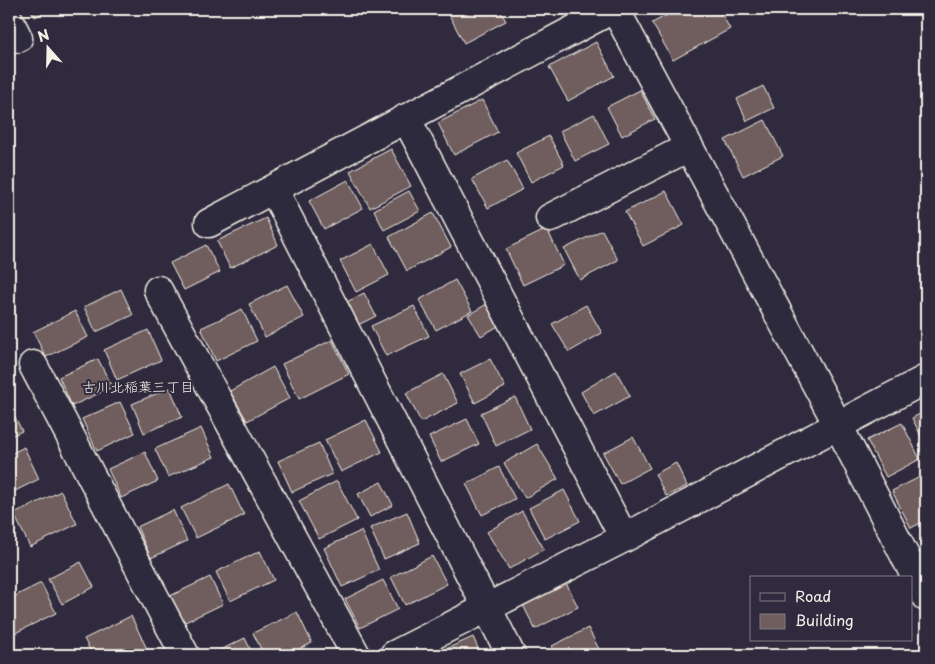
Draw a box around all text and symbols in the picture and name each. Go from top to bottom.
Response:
north arrow [22,22,72,72]
text: N [35,24,52,47]
district label: 古川北稲葉三丁目 [82,376,194,397]
legend [750,576,912,642]
text: Road [795,584,831,607]
text: Building [795,608,854,631]

